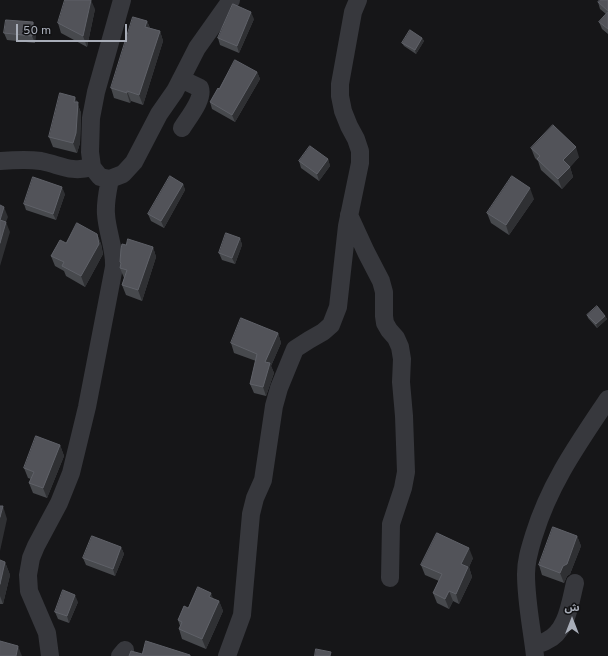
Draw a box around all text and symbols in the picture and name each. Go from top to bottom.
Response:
scale bar [18,16,129,42]
text: 50 m [23,23,51,39]
north arrow [552,600,592,640]
text: ش [564,601,580,615]

